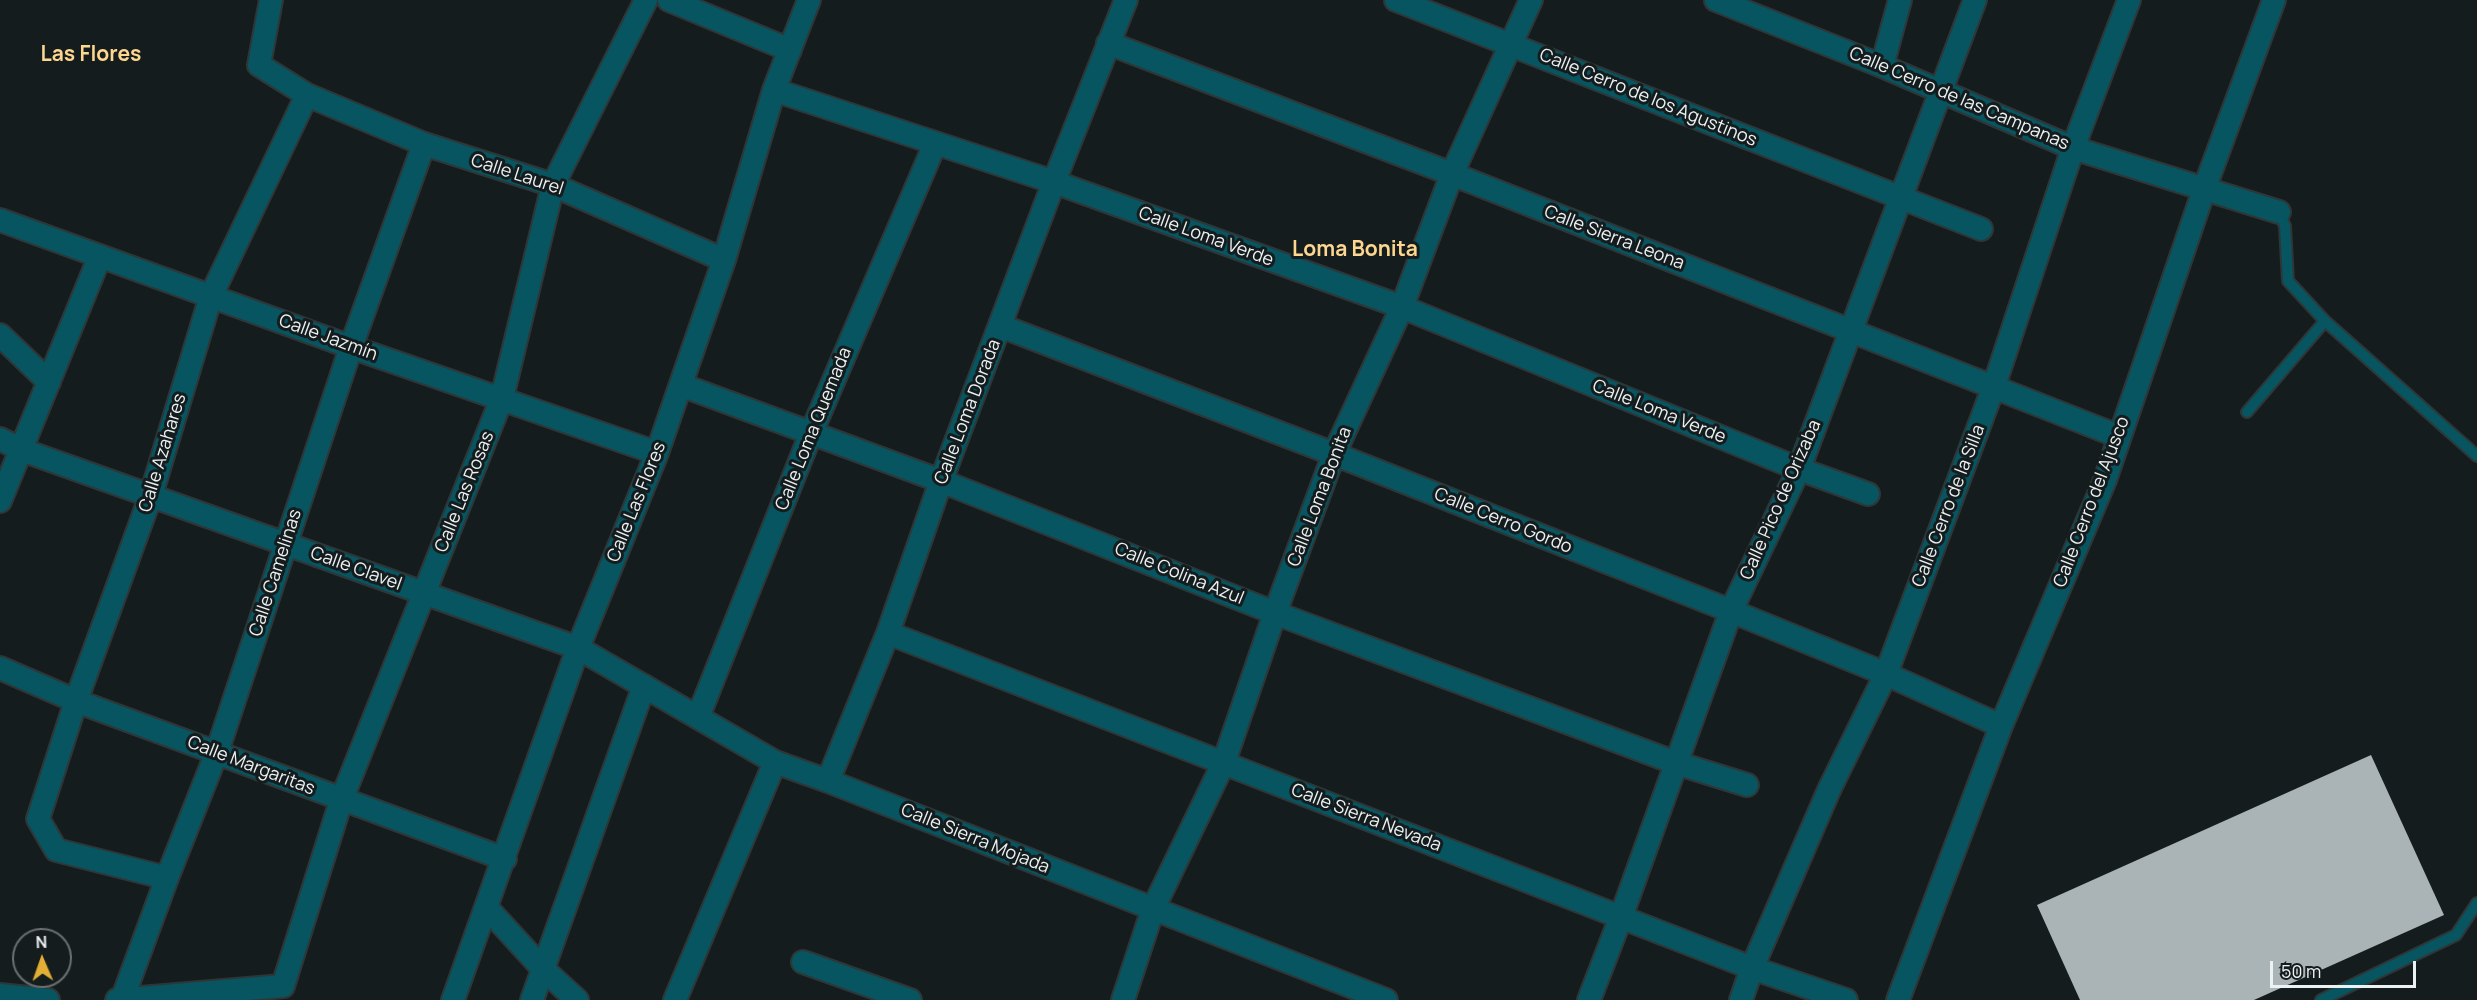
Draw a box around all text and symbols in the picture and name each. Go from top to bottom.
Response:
district label: Las Flores [41,42,141,68]
street label: Calle Cerro de las Campanas [1846,43,2072,155]
street label: Calle Cerro de los Agustinos [1536,44,1760,152]
street label: Calle Laurel [468,150,566,200]
street label: Calle Sierra Leona [1541,201,1687,275]
street label: Calle Loma Verde [1136,203,1276,271]
district label: Loma Bonita [1292,237,1418,263]
street label: Calle Jazmín [276,310,380,366]
street label: Calle Loma Dorada [930,336,1006,488]
street label: Calle Loma Quemada [771,344,857,514]
street label: Calle Loma Verde [1589,375,1729,449]
street label: Calle Azahares [135,391,191,515]
street label: Calle Cerro del Ajusco [2049,414,2135,590]
street label: Calle Pico de Orizaba [1736,417,1826,583]
street label: Calle Cerro de la Silla [1908,422,1990,590]
street label: Calle Loma Bonita [1283,424,1357,570]
street label: Calle Las Rosas [431,428,499,556]
street label: Calle Las Flores [603,439,671,565]
street label: Calle Cerro Gordo [1431,483,1575,559]
street label: Calle Camelinas [245,507,307,639]
street label: Calle Colina Azul [1111,538,1247,610]
street label: Calle Clavel [307,542,405,596]
street label: Calle Margaritas [184,732,318,800]
street label: Calle Sierra Nevada [1288,779,1444,857]
street label: Calle Sierra Mojada [898,799,1052,879]
north arrow [12,928,72,988]
text: N [35,931,48,953]
scale bar [2273,949,2418,987]
text: 50 m [2281,959,2321,983]

